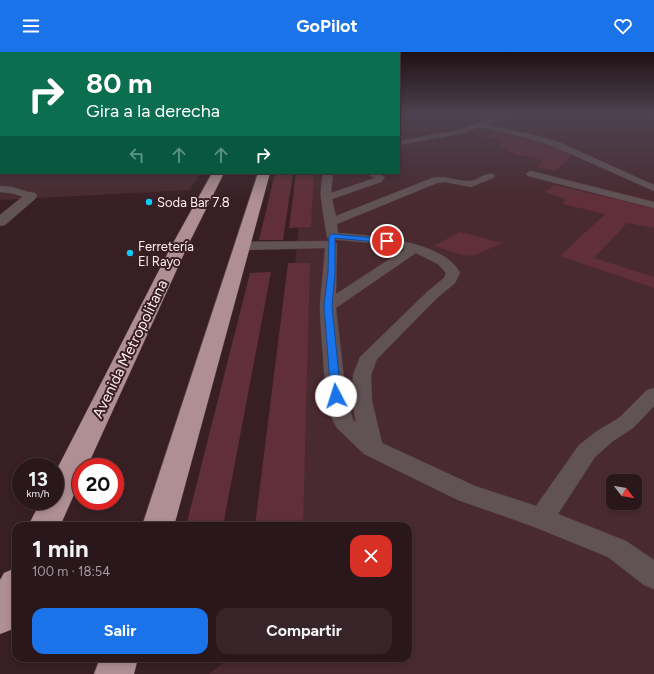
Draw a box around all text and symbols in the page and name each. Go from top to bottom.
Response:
icon: menu [20,15,42,37]
text: GoPilot [296,15,358,37]
icon: heart [612,15,634,37]
text: 80 m [86,66,152,100]
icon: right [20,68,72,120]
text: Gira a la derecha [86,100,220,122]
icon: left [126,144,148,166]
icon: ahead [168,144,190,166]
icon: ahead [210,144,232,166]
icon: right [252,144,274,166]
place label: Soda Bar 7.8 [157,195,230,210]
marker: Soda Bar 7.8 [144,197,154,207]
pin [370,224,404,258]
icon: arrive [376,230,398,252]
place label: Ferretería El Rayo [138,239,194,269]
marker: Ferretería El Rayo [125,248,135,258]
street label: Avenida Metropolitana [89,277,171,421]
position arrow [315,375,357,417]
speed limit sign: 20 [72,458,124,510]
text: 13 [28,467,48,491]
north arrow [606,474,642,510]
map controls [606,474,642,510]
text: km/h [27,487,49,500]
text: 1 min [32,534,89,563]
button: close [350,535,392,577]
text: 100 m · 18:54 [32,564,110,579]
button: Salir [32,608,208,654]
button: Compartir [216,608,392,654]

